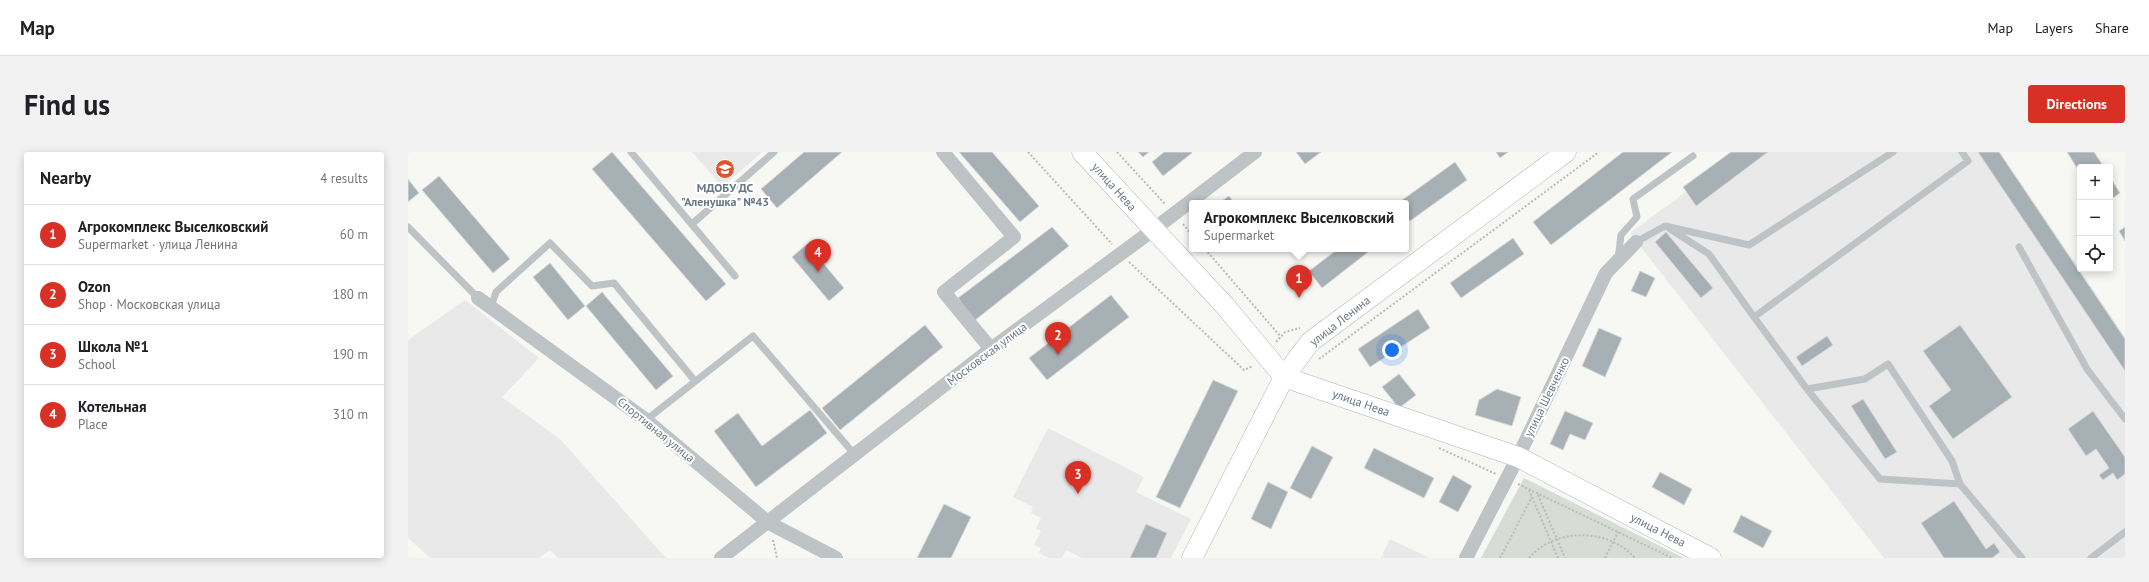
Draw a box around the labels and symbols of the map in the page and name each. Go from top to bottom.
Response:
school or university icon: МДОБУ ДС "Аленушка" №43 [714,158,736,180]
street label: улица Нева [1089,159,1140,214]
place label: МДОБУ ДС "Аленушка" №43 [681,180,769,209]
pin: 4 [805,239,831,272]
pin: 1 [1286,265,1312,298]
street label: улица Ленина [1306,292,1373,349]
street label: Московская улица [944,319,1030,388]
pin: 2 [1045,322,1071,355]
your location [1382,340,1402,360]
street label: улица Шевченко [1521,354,1572,439]
street label: улица Нева [1330,386,1392,419]
street label: Спортивная улица [615,394,698,465]
pin: 3 [1065,461,1091,494]
street label: улица Нева [1628,509,1688,550]

